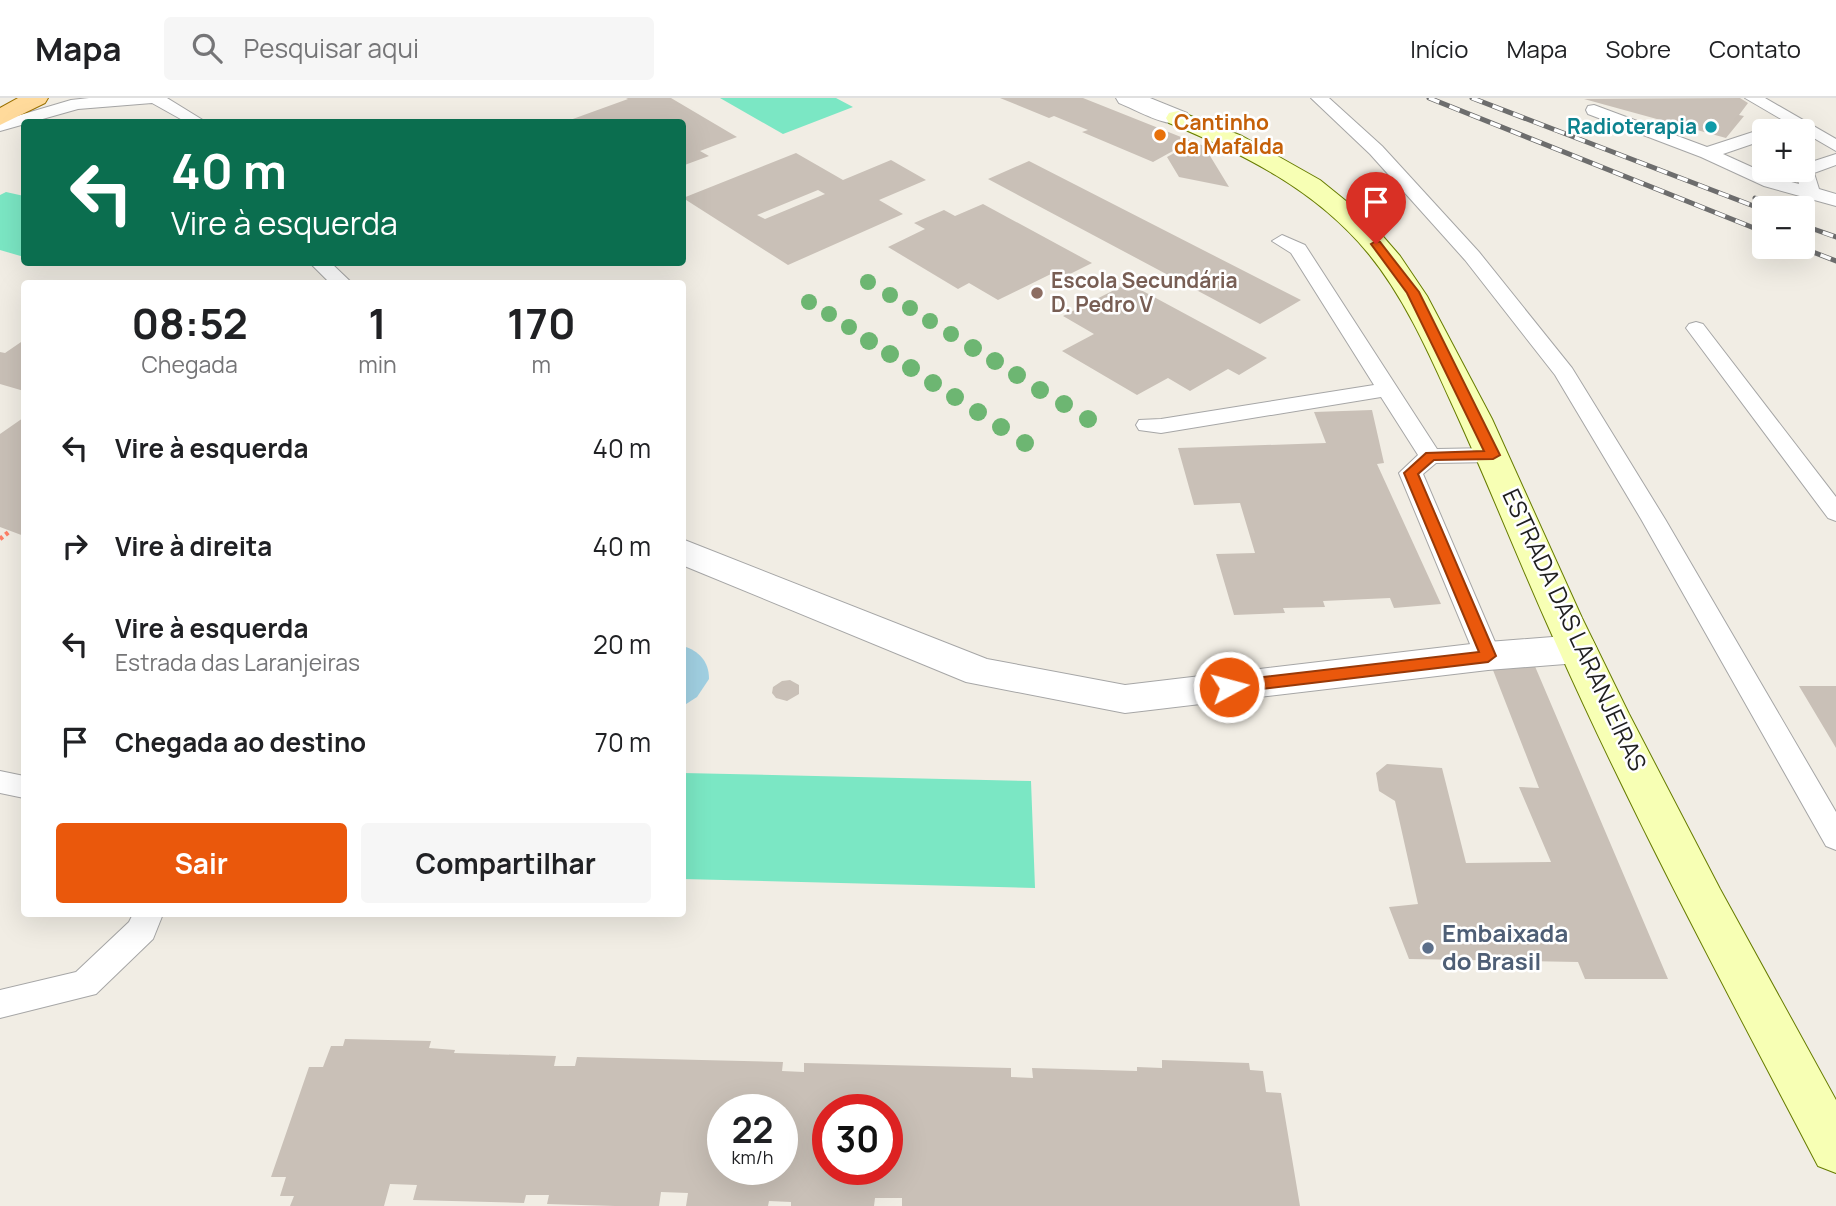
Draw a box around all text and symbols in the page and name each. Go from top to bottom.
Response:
search box [164,17,654,80]
text: Mapa [35,26,122,71]
icon: search [188,29,226,67]
text: Pesquisar aqui [244,30,419,66]
text: Início [1410,32,1468,65]
text: Mapa [1506,32,1567,65]
text: Sobre [1605,32,1671,65]
text: Contato [1709,32,1801,65]
place label: Cantinho da Mafalda [1174,108,1284,160]
place label: Radioterapia [1567,112,1697,140]
marker: Radioterapia [1703,119,1719,135]
map controls [1752,119,1815,259]
button: + [1752,119,1815,182]
marker: Cantinho da Mafalda [1152,127,1168,143]
text: 40 m [171,137,287,204]
icon: left [56,147,147,238]
pin [1346,172,1406,244]
icon: arrive [1357,183,1395,221]
button: − [1752,196,1815,259]
text: Vire à esquerda [171,201,398,245]
place label: Escola Secundária D. Pedro V [1051,266,1238,318]
marker: Escola Secundária D. Pedro V [1029,285,1045,301]
text: 08:52 [131,294,248,352]
text: 1 [368,294,387,352]
text: 170 [507,294,576,352]
text: Chegada [141,348,238,380]
text: min [358,348,397,380]
text: m [532,348,551,380]
icon: left [56,429,94,467]
text: Vire à esquerda [115,430,308,466]
text: 40 m [593,430,651,466]
street label: ESTRADA DAS LARANJEIRAS [1495,483,1655,776]
icon: right [56,527,94,565]
text: Vire à direita [115,528,272,564]
text: 40 m [593,528,651,564]
text: Vire à esquerda [115,610,308,646]
icon: left [56,625,94,663]
text: 20 m [593,626,651,662]
text: Estrada das Laranjeiras [115,646,360,678]
position arrow [1192,650,1266,724]
icon: arrive [56,723,94,761]
text: Chegada ao destino [115,724,366,760]
text: 70 m [595,724,651,760]
button: Sair [56,823,347,903]
button: Compartilhar [361,823,651,903]
place label: Embaixada do Brasil [1442,916,1568,977]
marker: Embaixada do Brasil [1420,940,1436,956]
speed limit sign: 30 [812,1094,903,1185]
text: 22 [732,1106,773,1154]
text: km/h [732,1145,773,1169]

